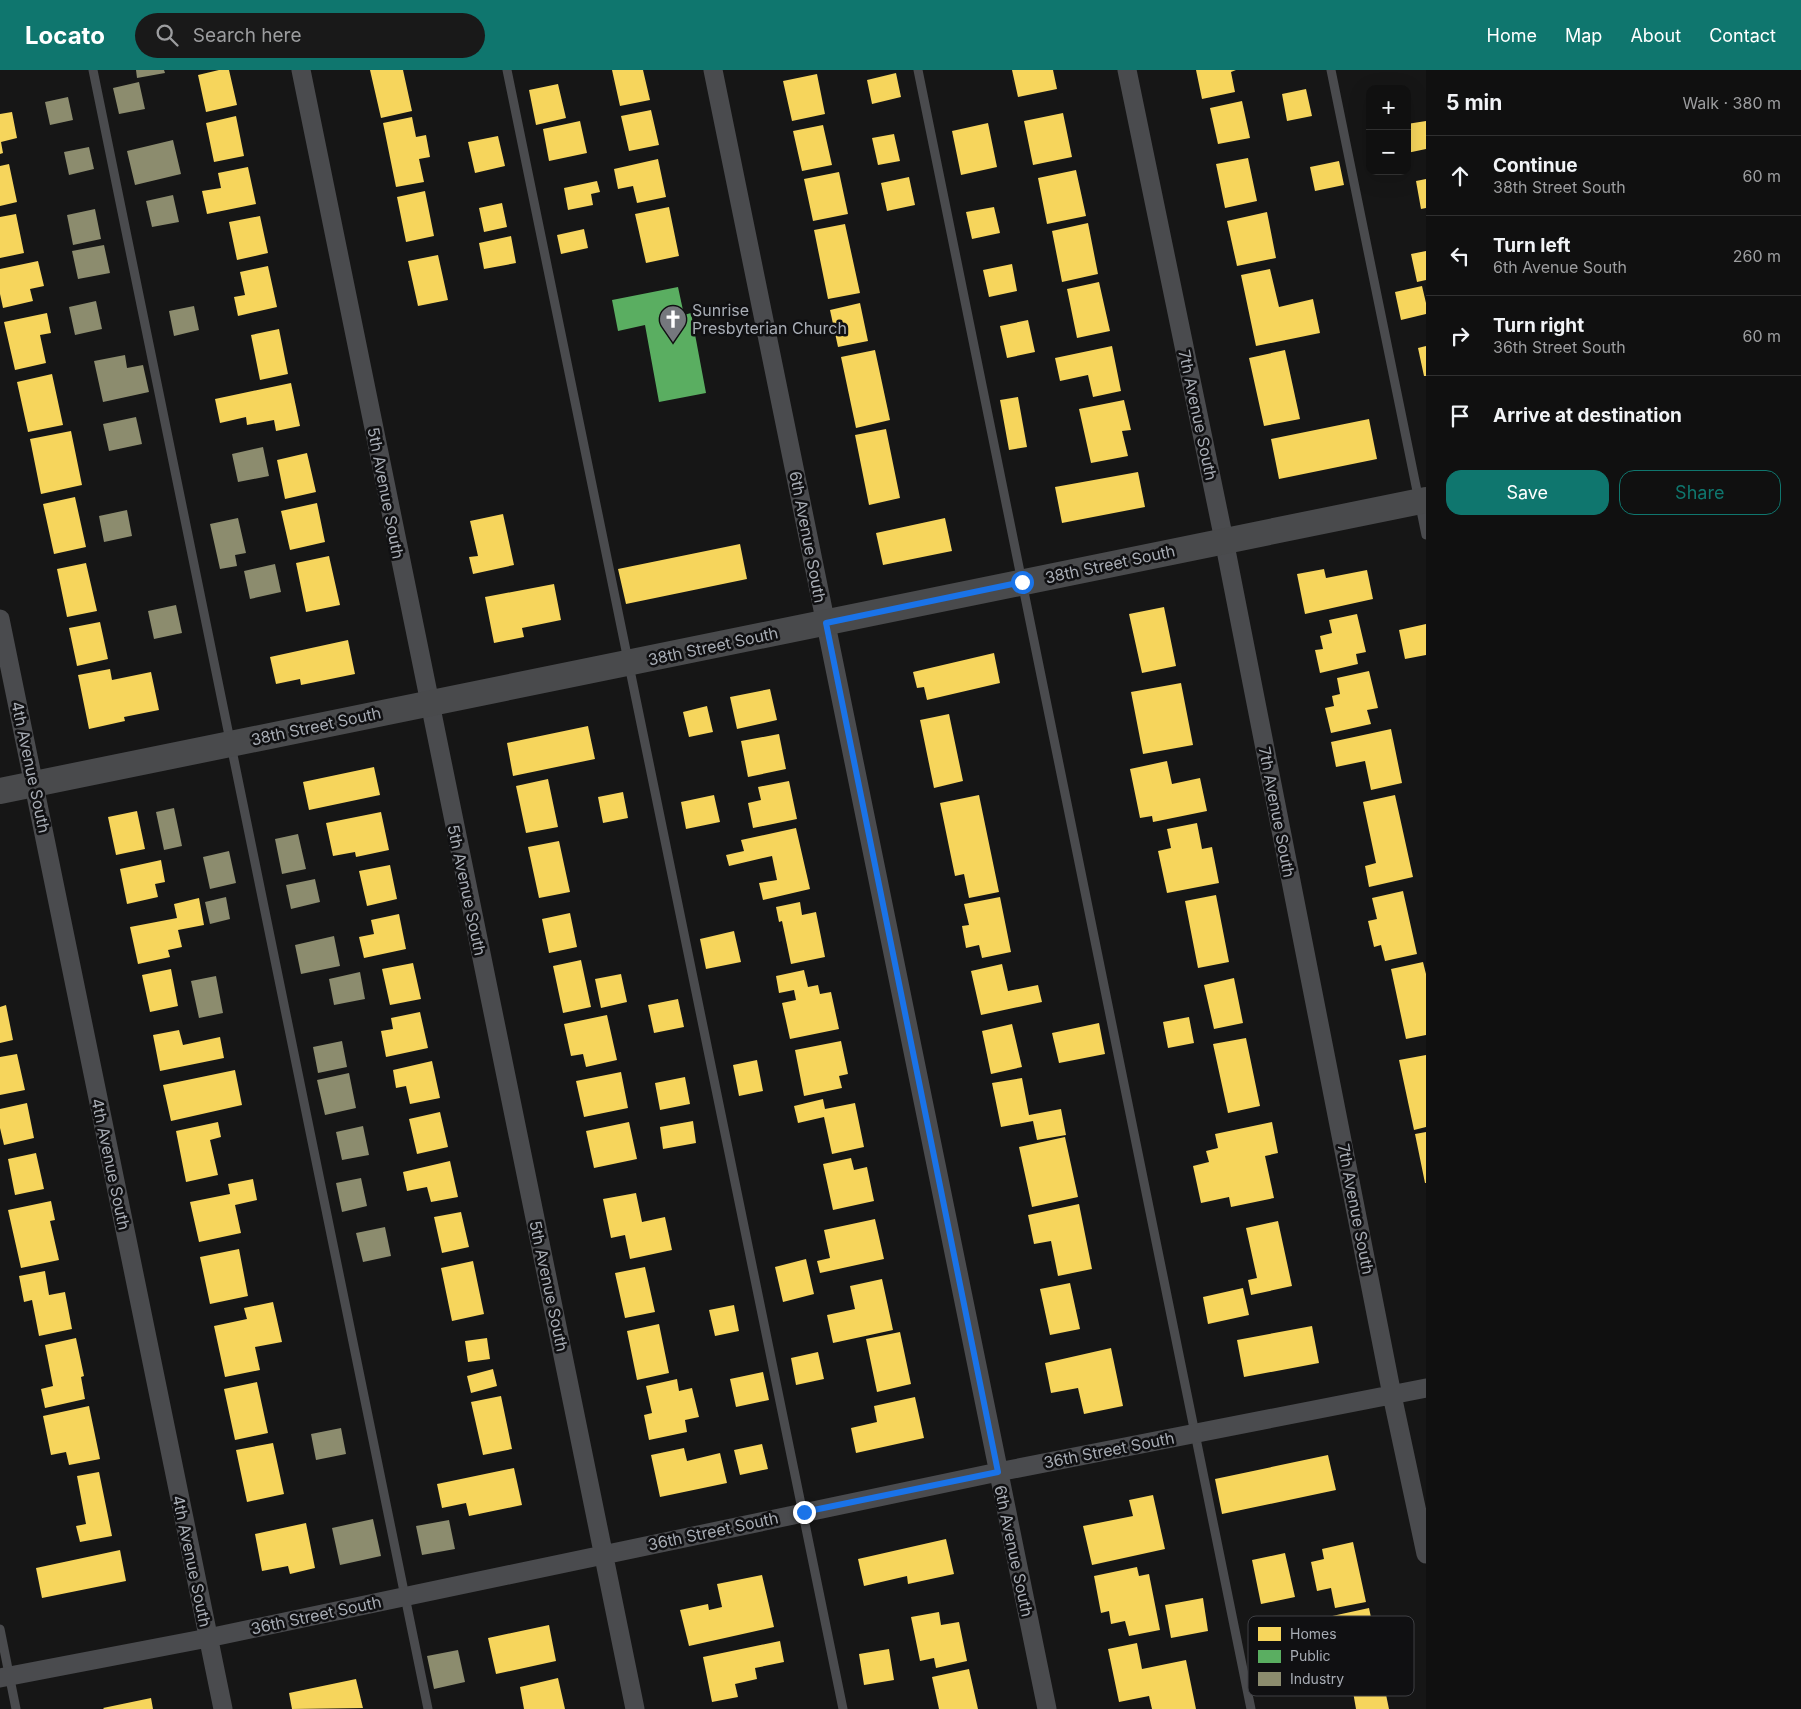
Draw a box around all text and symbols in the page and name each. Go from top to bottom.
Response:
search box [135,13,485,58]
text: Locato [25,21,105,50]
icon: search [153,21,181,49]
text: Search here [193,24,301,47]
text: Home [1487,25,1537,46]
text: Map [1565,25,1602,46]
text: About [1630,25,1681,46]
text: Contact [1709,25,1776,46]
map controls [1366,85,1411,175]
button: + [1366,85,1411,130]
text: 5 min [1446,90,1502,115]
text: Walk · 380 m [1682,93,1781,113]
button: − [1366,130,1411,175]
text: Continue [1493,154,1578,177]
icon: ahead [1446,162,1474,190]
text: 60 m [1742,166,1781,186]
text: 38th Street South [1493,177,1626,197]
text: Turn left [1493,234,1571,257]
icon: left [1446,242,1474,270]
text: 260 m [1733,246,1781,266]
text: 6th Avenue South [1493,257,1627,277]
place label: Sunrise Presbyterian Church [692,300,847,338]
church icon: Sunrise Presbyterian Church [658,304,688,343]
text: Turn right [1493,314,1584,337]
icon: right [1446,322,1474,350]
text: 60 m [1742,326,1781,346]
text: 36th Street South [1493,337,1626,357]
street label: 7th Avenue South [1174,348,1222,482]
icon: arrive [1446,402,1474,430]
text: Arrive at destination [1493,404,1682,427]
street label: 5th Avenue South [363,425,409,561]
street label: 6th Avenue South [785,469,831,605]
button: Save [1446,470,1609,515]
button: Share [1619,470,1781,515]
street label: 38th Street South [1043,540,1177,588]
route start [1011,571,1034,594]
street label: 38th Street South [646,622,780,670]
street label: 4th Avenue South [7,699,55,835]
street label: 38th Street South [249,702,383,750]
street label: 7th Avenue South [1254,745,1300,879]
street label: 5th Avenue South [443,823,491,957]
street label: 4th Avenue South [87,1096,135,1232]
street label: 7th Avenue South [1333,1142,1379,1276]
street label: 5th Avenue South [525,1219,573,1353]
street label: 36th Street South [1042,1428,1176,1472]
street label: 6th Avenue South [990,1483,1038,1619]
street label: 4th Avenue South [168,1493,216,1629]
route end [793,1501,816,1524]
street label: 36th Street South [646,1507,780,1555]
street label: 36th Street South [249,1591,383,1639]
legend [1248,1616,1414,1696]
text: Homes [1290,1625,1337,1642]
text: Public [1290,1647,1331,1664]
text: Industry [1290,1670,1344,1687]

